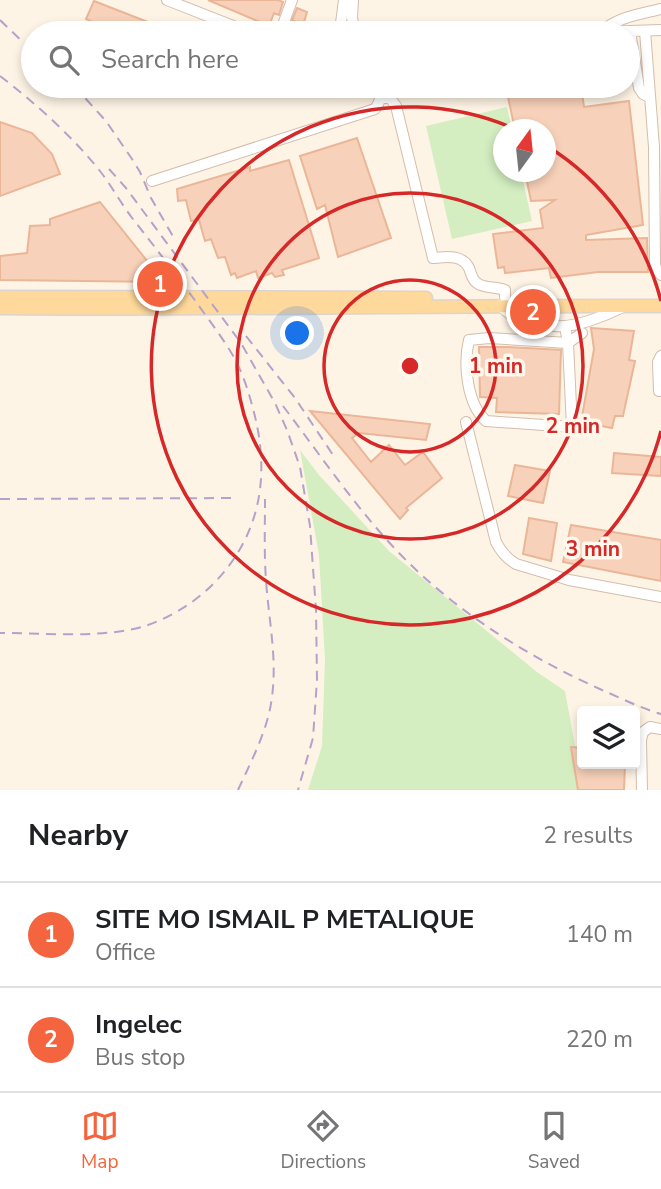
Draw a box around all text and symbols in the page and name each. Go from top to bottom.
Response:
search box [21,21,640,98]
icon: search [45,41,83,79]
text: Search here [101,42,239,77]
north arrow [493,119,556,182]
pin: 1 [137,258,183,310]
pin: 2 [510,286,556,338]
your location [280,316,314,350]
text: 1 min [469,352,523,380]
centre of rings [398,354,422,378]
text: 2 min [546,412,600,440]
text: 3 min [566,535,620,563]
map controls [577,706,640,769]
button: layers [577,706,640,769]
text: Nearby [28,815,128,856]
text: 2 results [543,820,633,851]
text: SITE MO ISMAIL P METALIQUE [95,902,474,937]
text: 1 [44,919,58,950]
text: 140 m [566,919,633,950]
text: Office [95,937,155,968]
text: Ingelec [95,1007,182,1042]
text: 2 [44,1024,58,1055]
text: 220 m [566,1024,633,1055]
text: Bus stop [95,1042,186,1073]
tab: Map [81,1107,119,1175]
tab: Directions [280,1107,366,1175]
tab: Saved [528,1107,580,1175]

